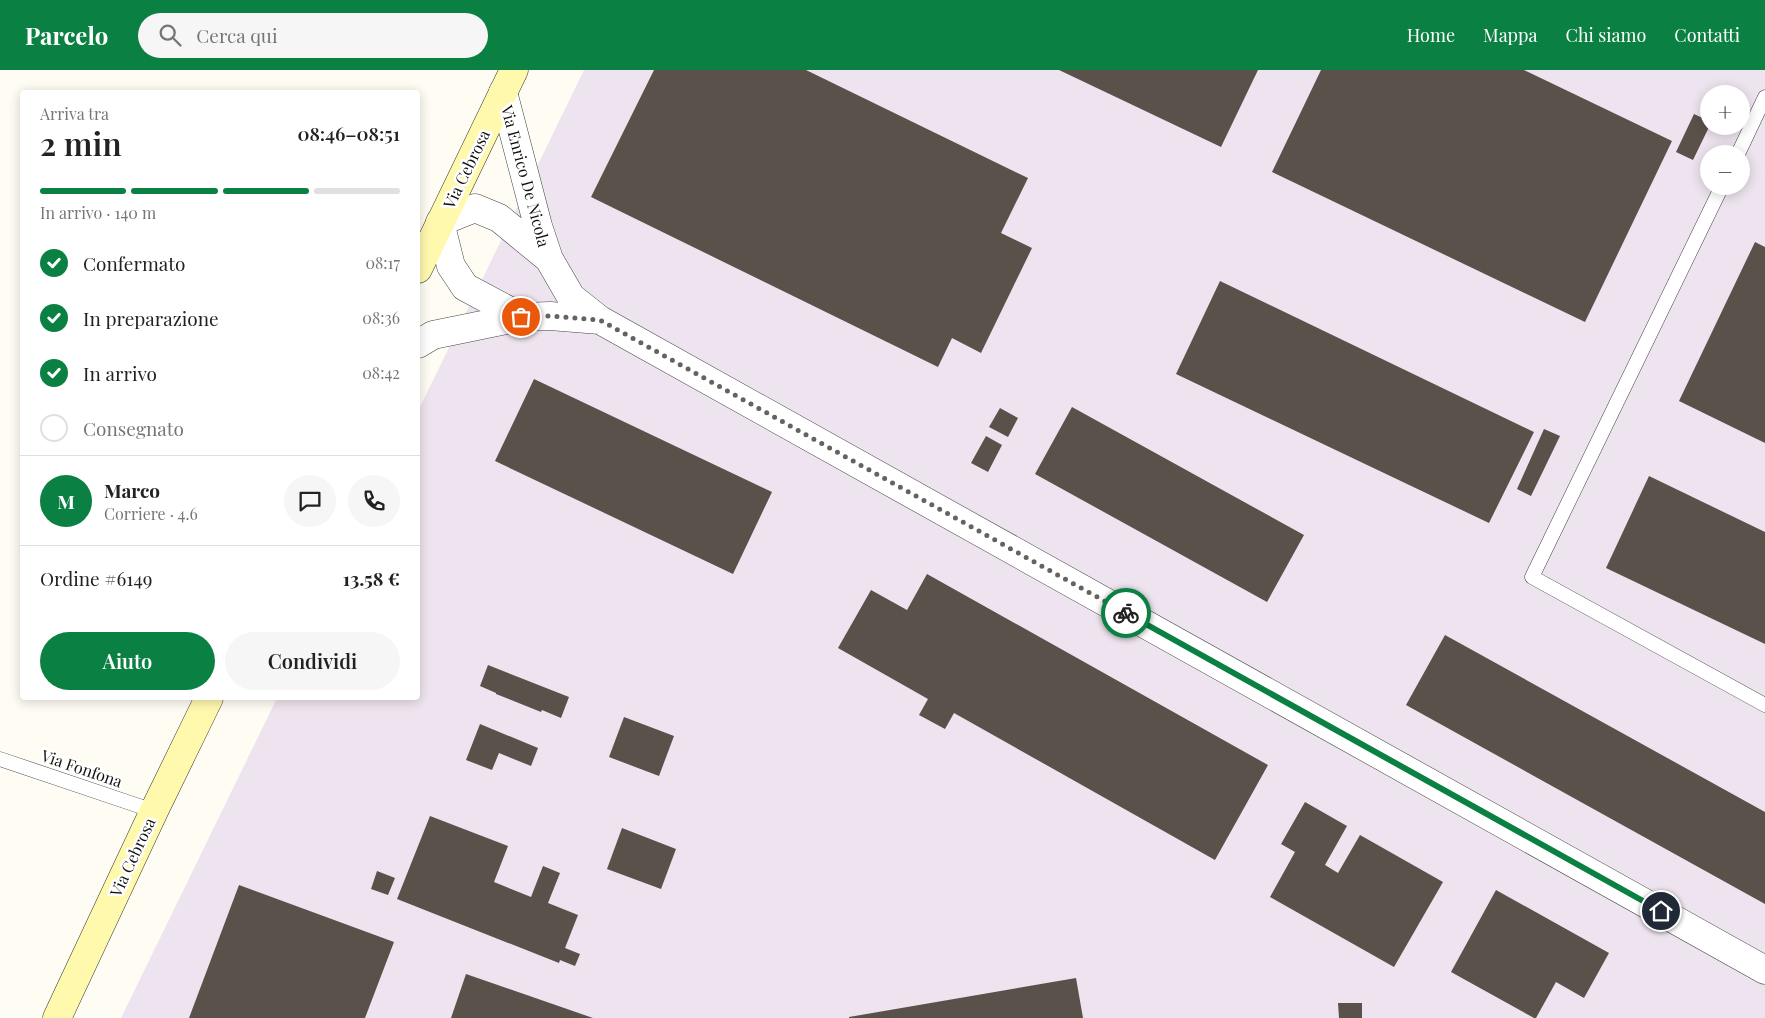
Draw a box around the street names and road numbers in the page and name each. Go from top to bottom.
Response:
street label: Via Enrico De Nicola [497,102,555,249]
street label: Via Cebrosa [438,126,494,213]
street label: Via Fonfona [38,744,125,792]
street label: Via Cebrosa [104,814,159,901]

